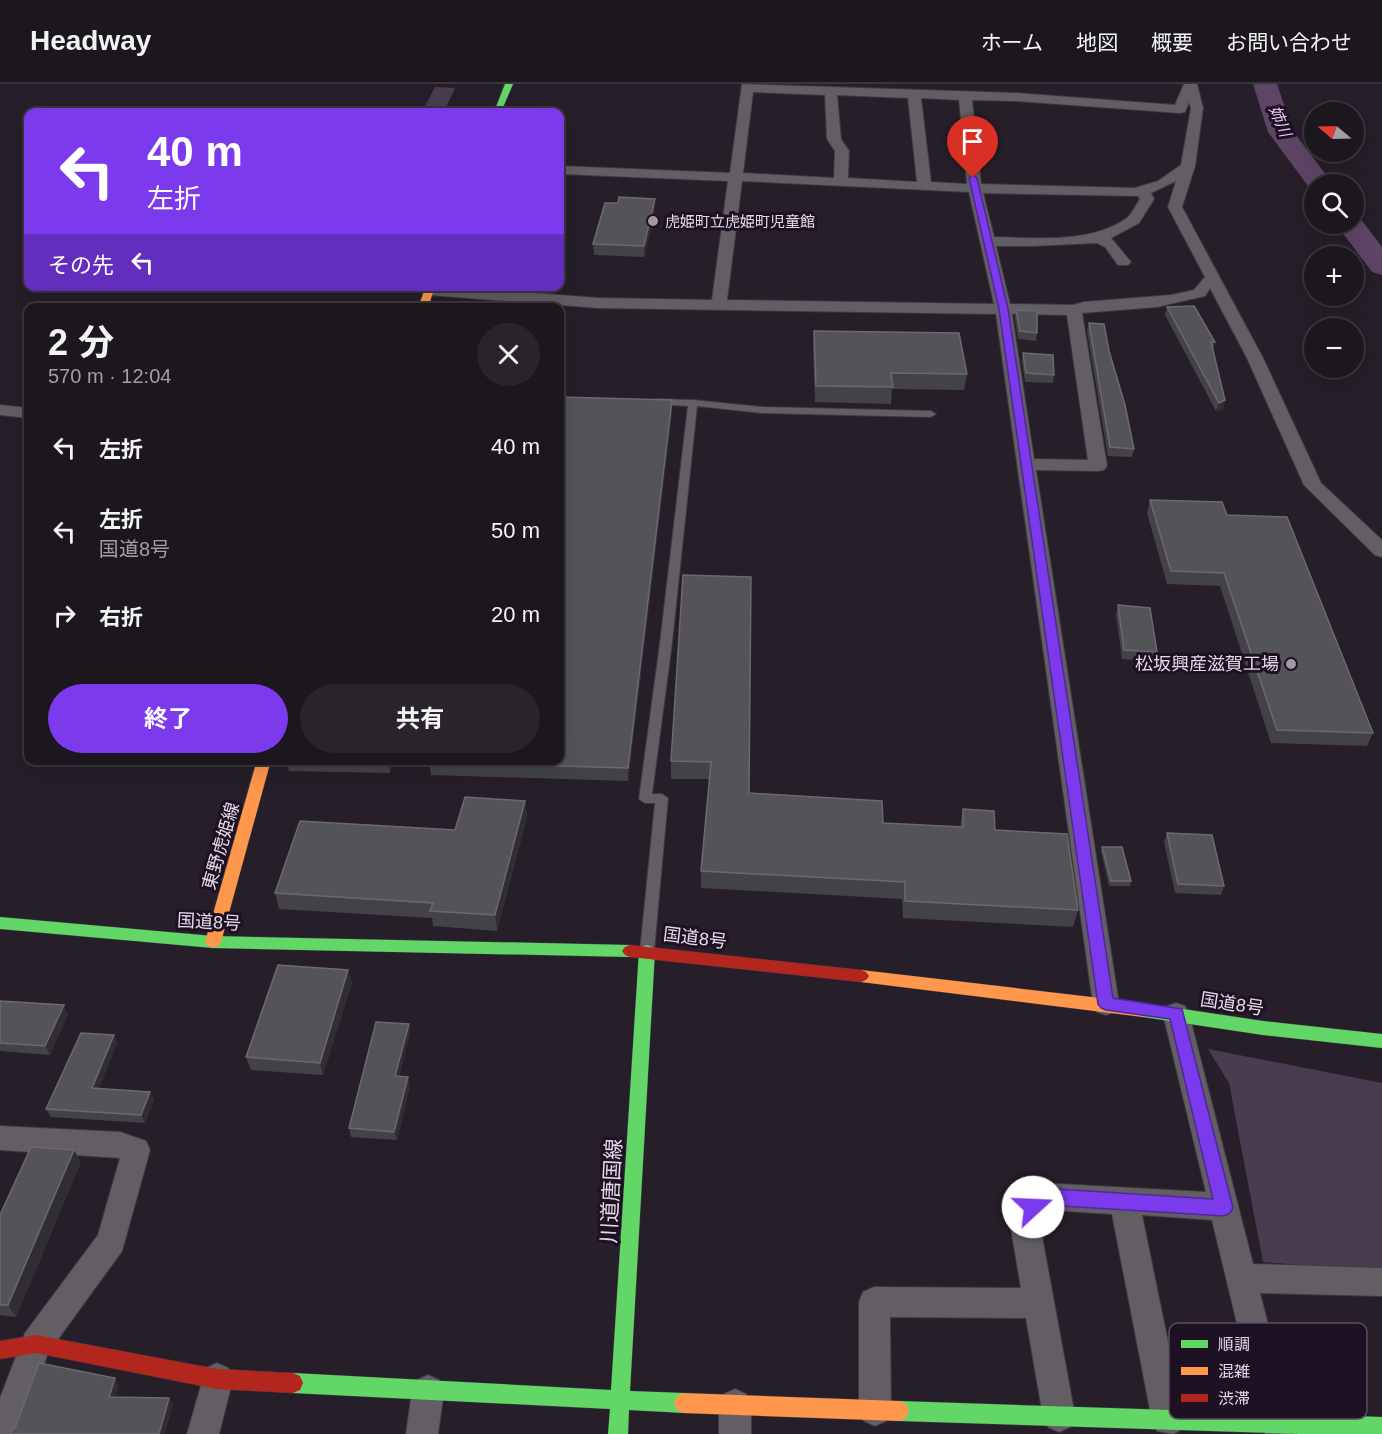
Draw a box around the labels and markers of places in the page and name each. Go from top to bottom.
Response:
pin [947,116,998,178]
place label: 虎姫町立虎姫町児童館 [665,213,815,230]
marker: 虎姫町立虎姫町児童館 [646,214,660,228]
place label: 松坂興産滋賀工場 [1135,654,1279,674]
marker: 松坂興産滋賀工場 [1284,657,1298,671]

